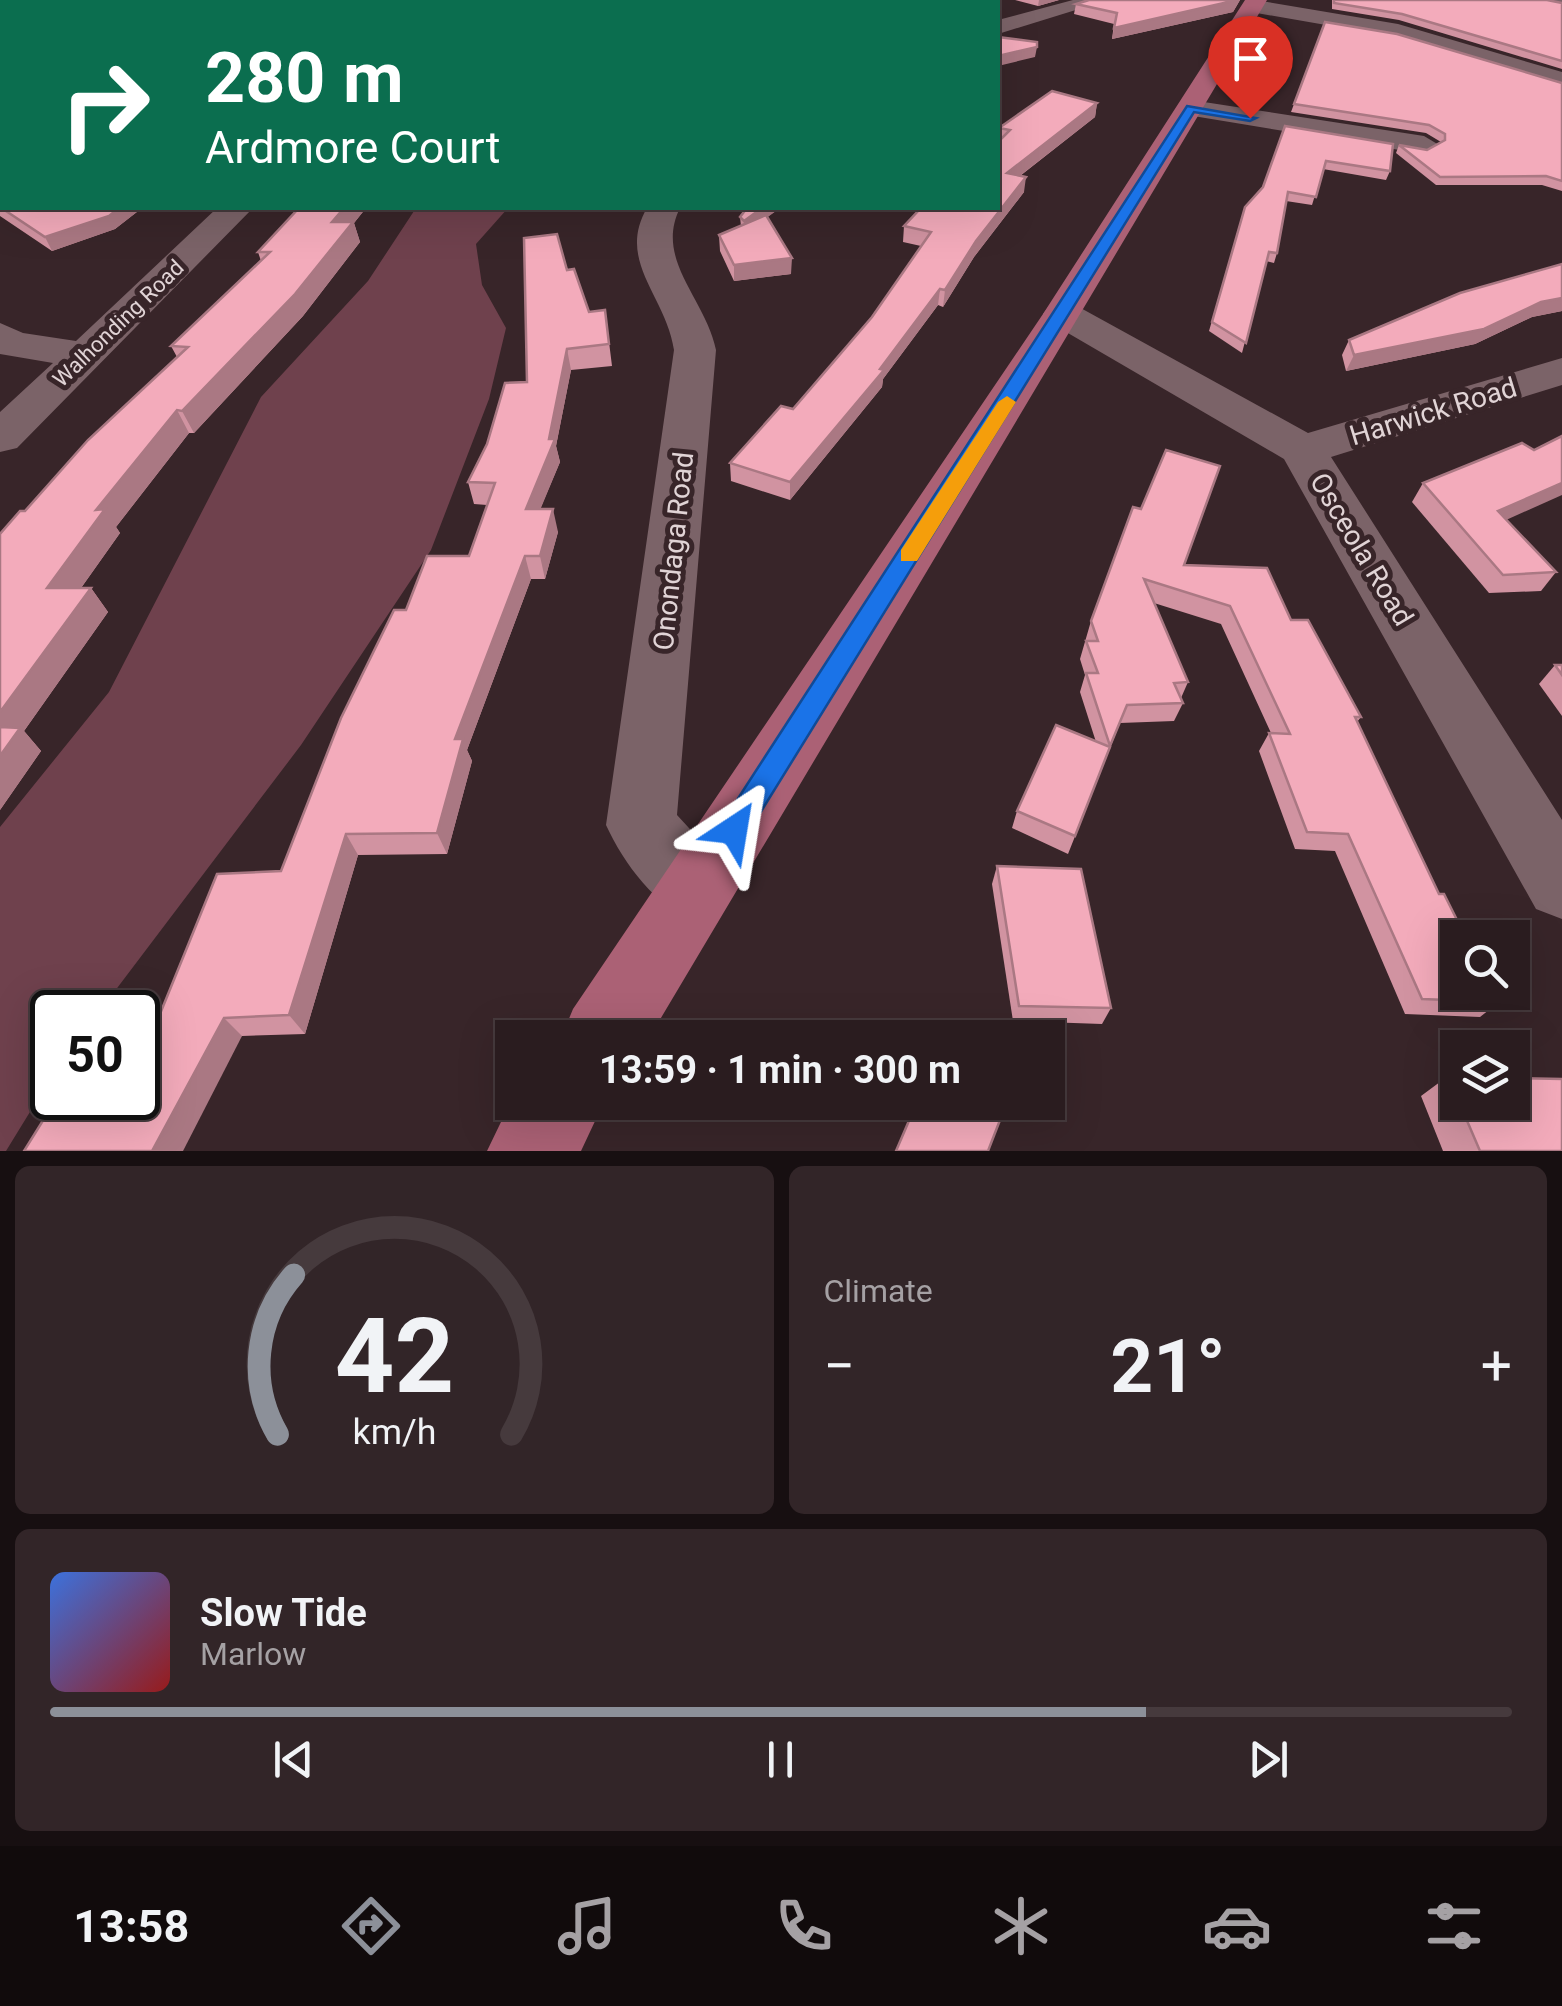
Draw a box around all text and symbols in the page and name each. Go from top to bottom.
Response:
pin [1208,16,1293,119]
icon: arrive [1223,31,1278,86]
text: 280 m [205,37,404,119]
icon: right [40,40,170,170]
text: Ardmore Court [205,121,500,174]
street label: Walhonding Road [48,255,189,392]
street label: Harwick Road [1346,370,1521,453]
street label: Onondaga Road [647,450,700,652]
street label: Osceola Road [1303,467,1420,632]
position arrow [682,778,786,882]
map controls [1440,920,1530,1120]
button: search [1440,920,1530,1010]
speed limit sign: 50 [30,990,160,1120]
button: layers [1440,1030,1530,1120]
text: 13:59 · 1 min · 300 m [599,1048,961,1092]
text: Climate [824,1272,933,1310]
text: 42 [335,1296,454,1417]
text: 21° [1110,1322,1226,1410]
text: − [824,1334,855,1398]
text: + [1481,1334,1512,1398]
text: km/h [352,1411,436,1453]
text: Slow Tide [200,1591,367,1635]
text: Marlow [200,1635,306,1673]
icon: previous [266,1732,321,1787]
icon: pause [753,1732,808,1787]
icon: next [1241,1732,1296,1787]
icon: directions [336,1891,406,1961]
icon: music [552,1891,622,1961]
icon: phone [769,1891,839,1961]
icon: climate [986,1891,1056,1961]
icon: car [1202,1891,1272,1961]
icon: filters [1419,1891,1489,1961]
text: 13:58 [73,1900,189,1953]

